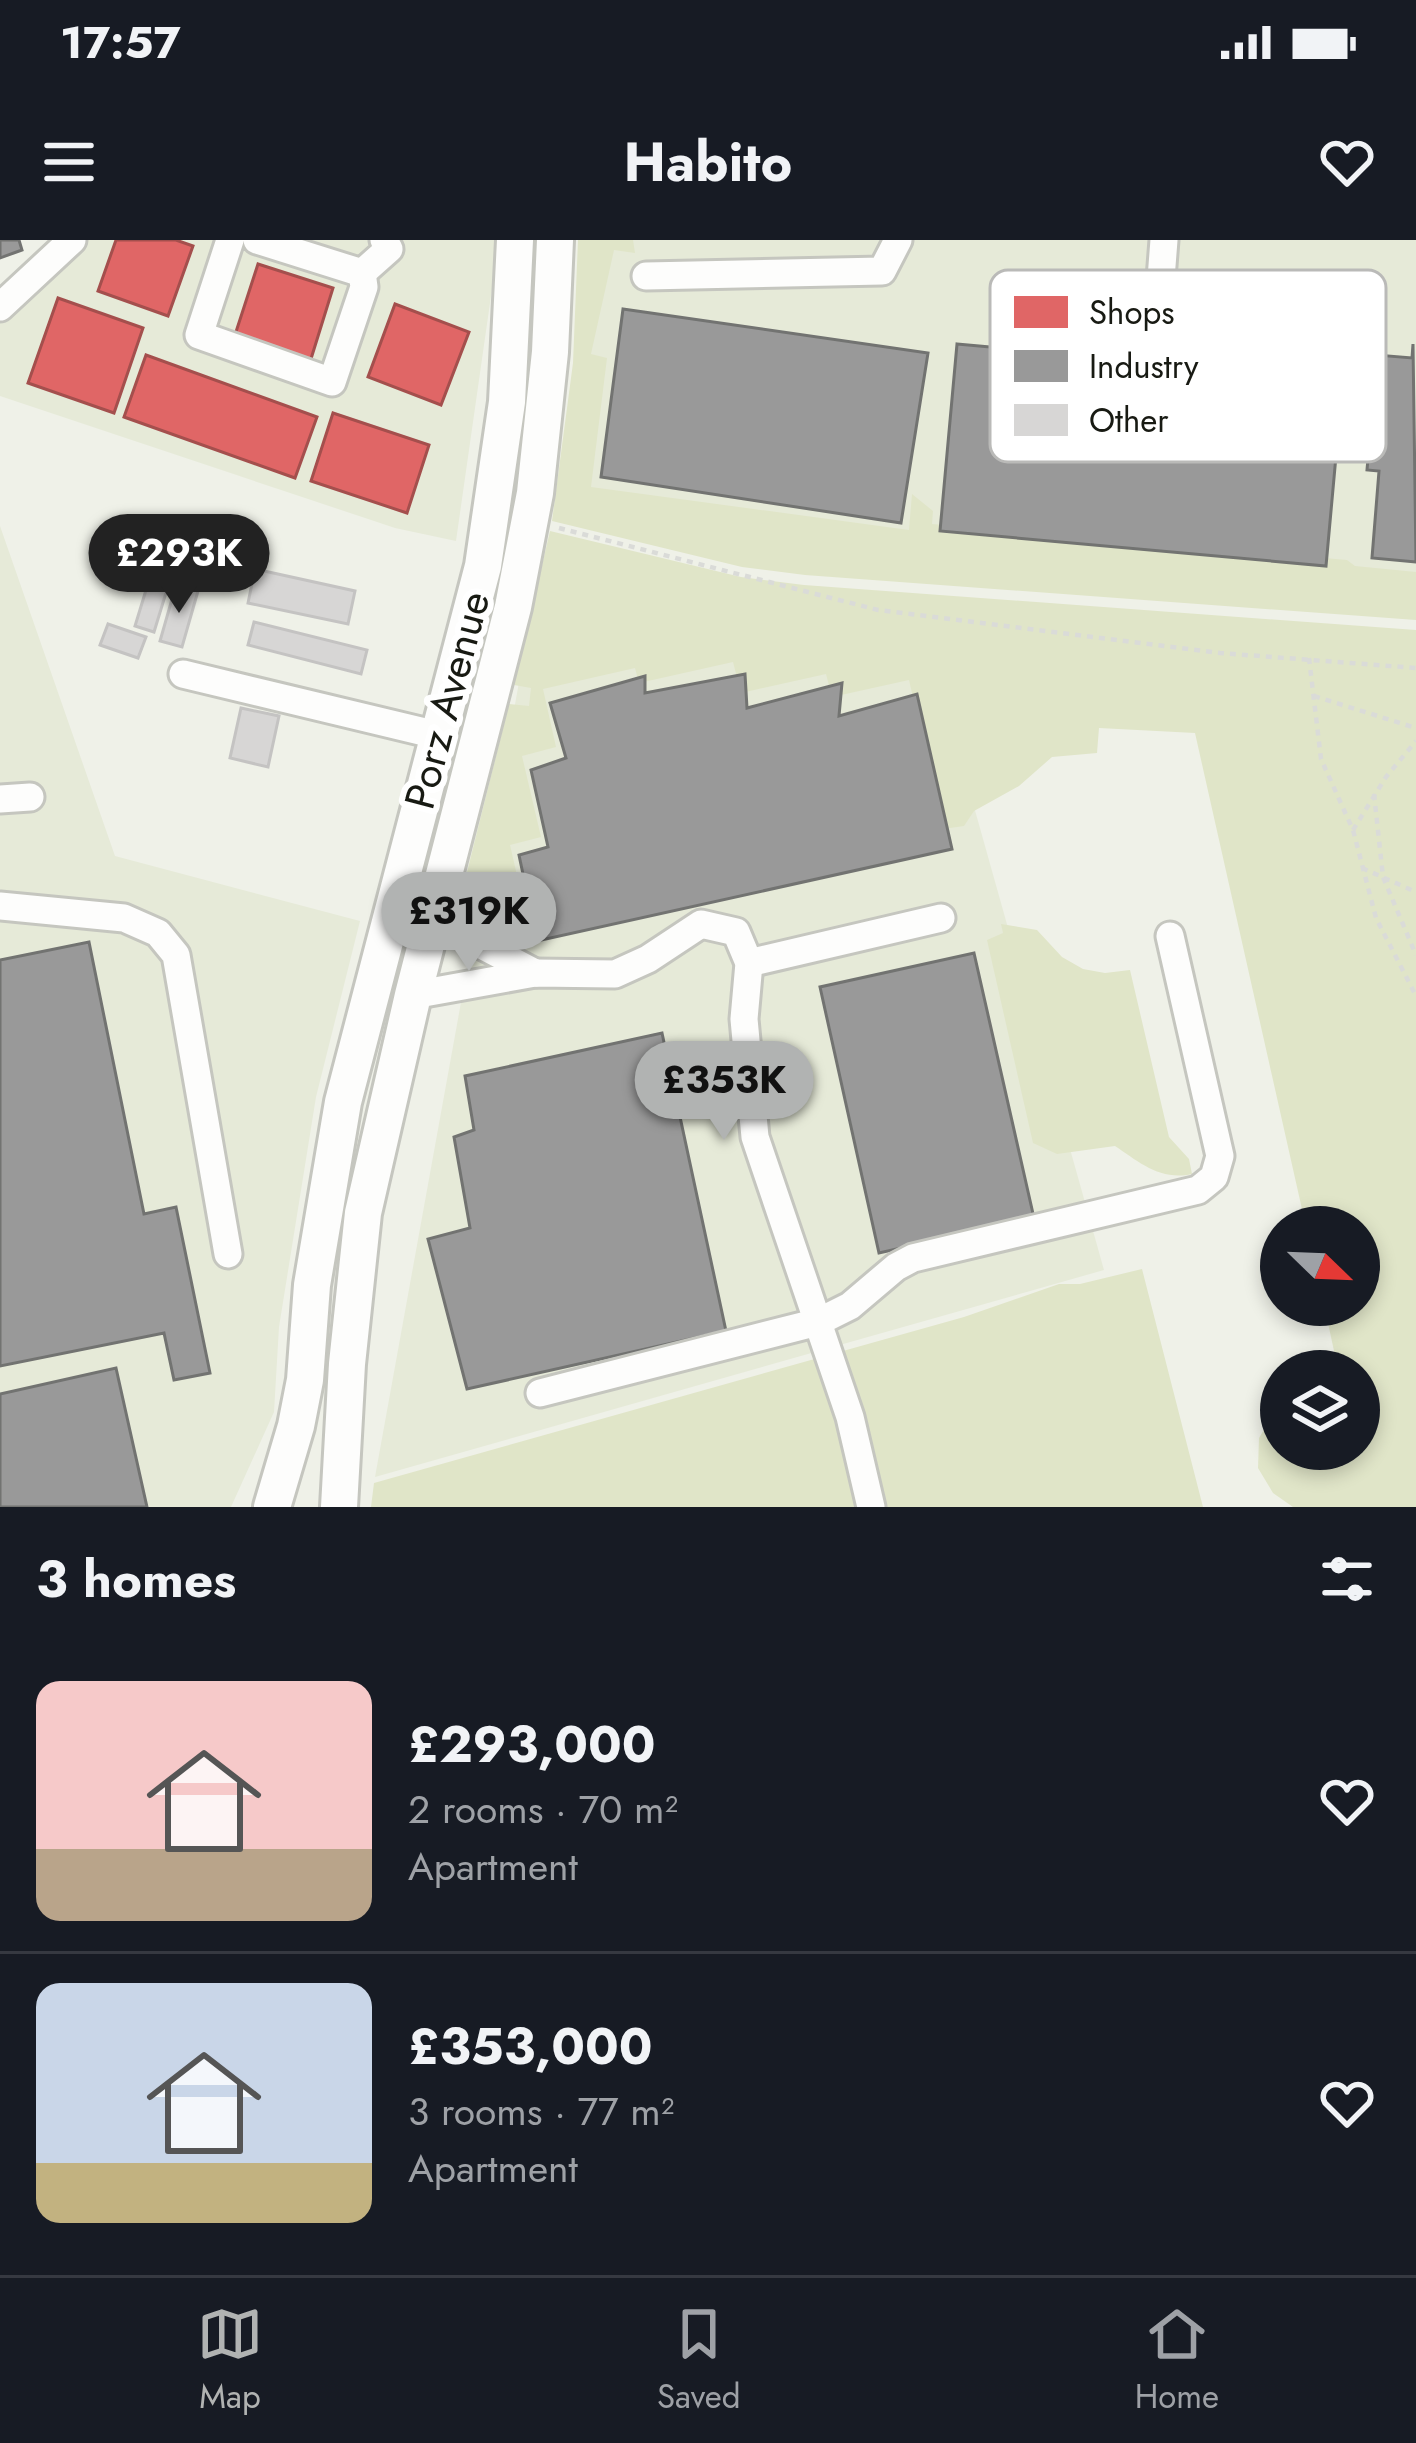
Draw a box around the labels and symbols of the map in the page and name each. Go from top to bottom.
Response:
legend [990,270,1386,462]
text: Shops [1089,289,1175,336]
text: Industry [1089,343,1199,390]
text: Other [1089,397,1169,444]
pin: £293K [95,514,263,616]
street label: Porz Avenue [389,584,505,816]
pin: £319K [385,872,553,974]
pin: £353K [640,1041,808,1143]
north arrow [1260,1206,1380,1326]

